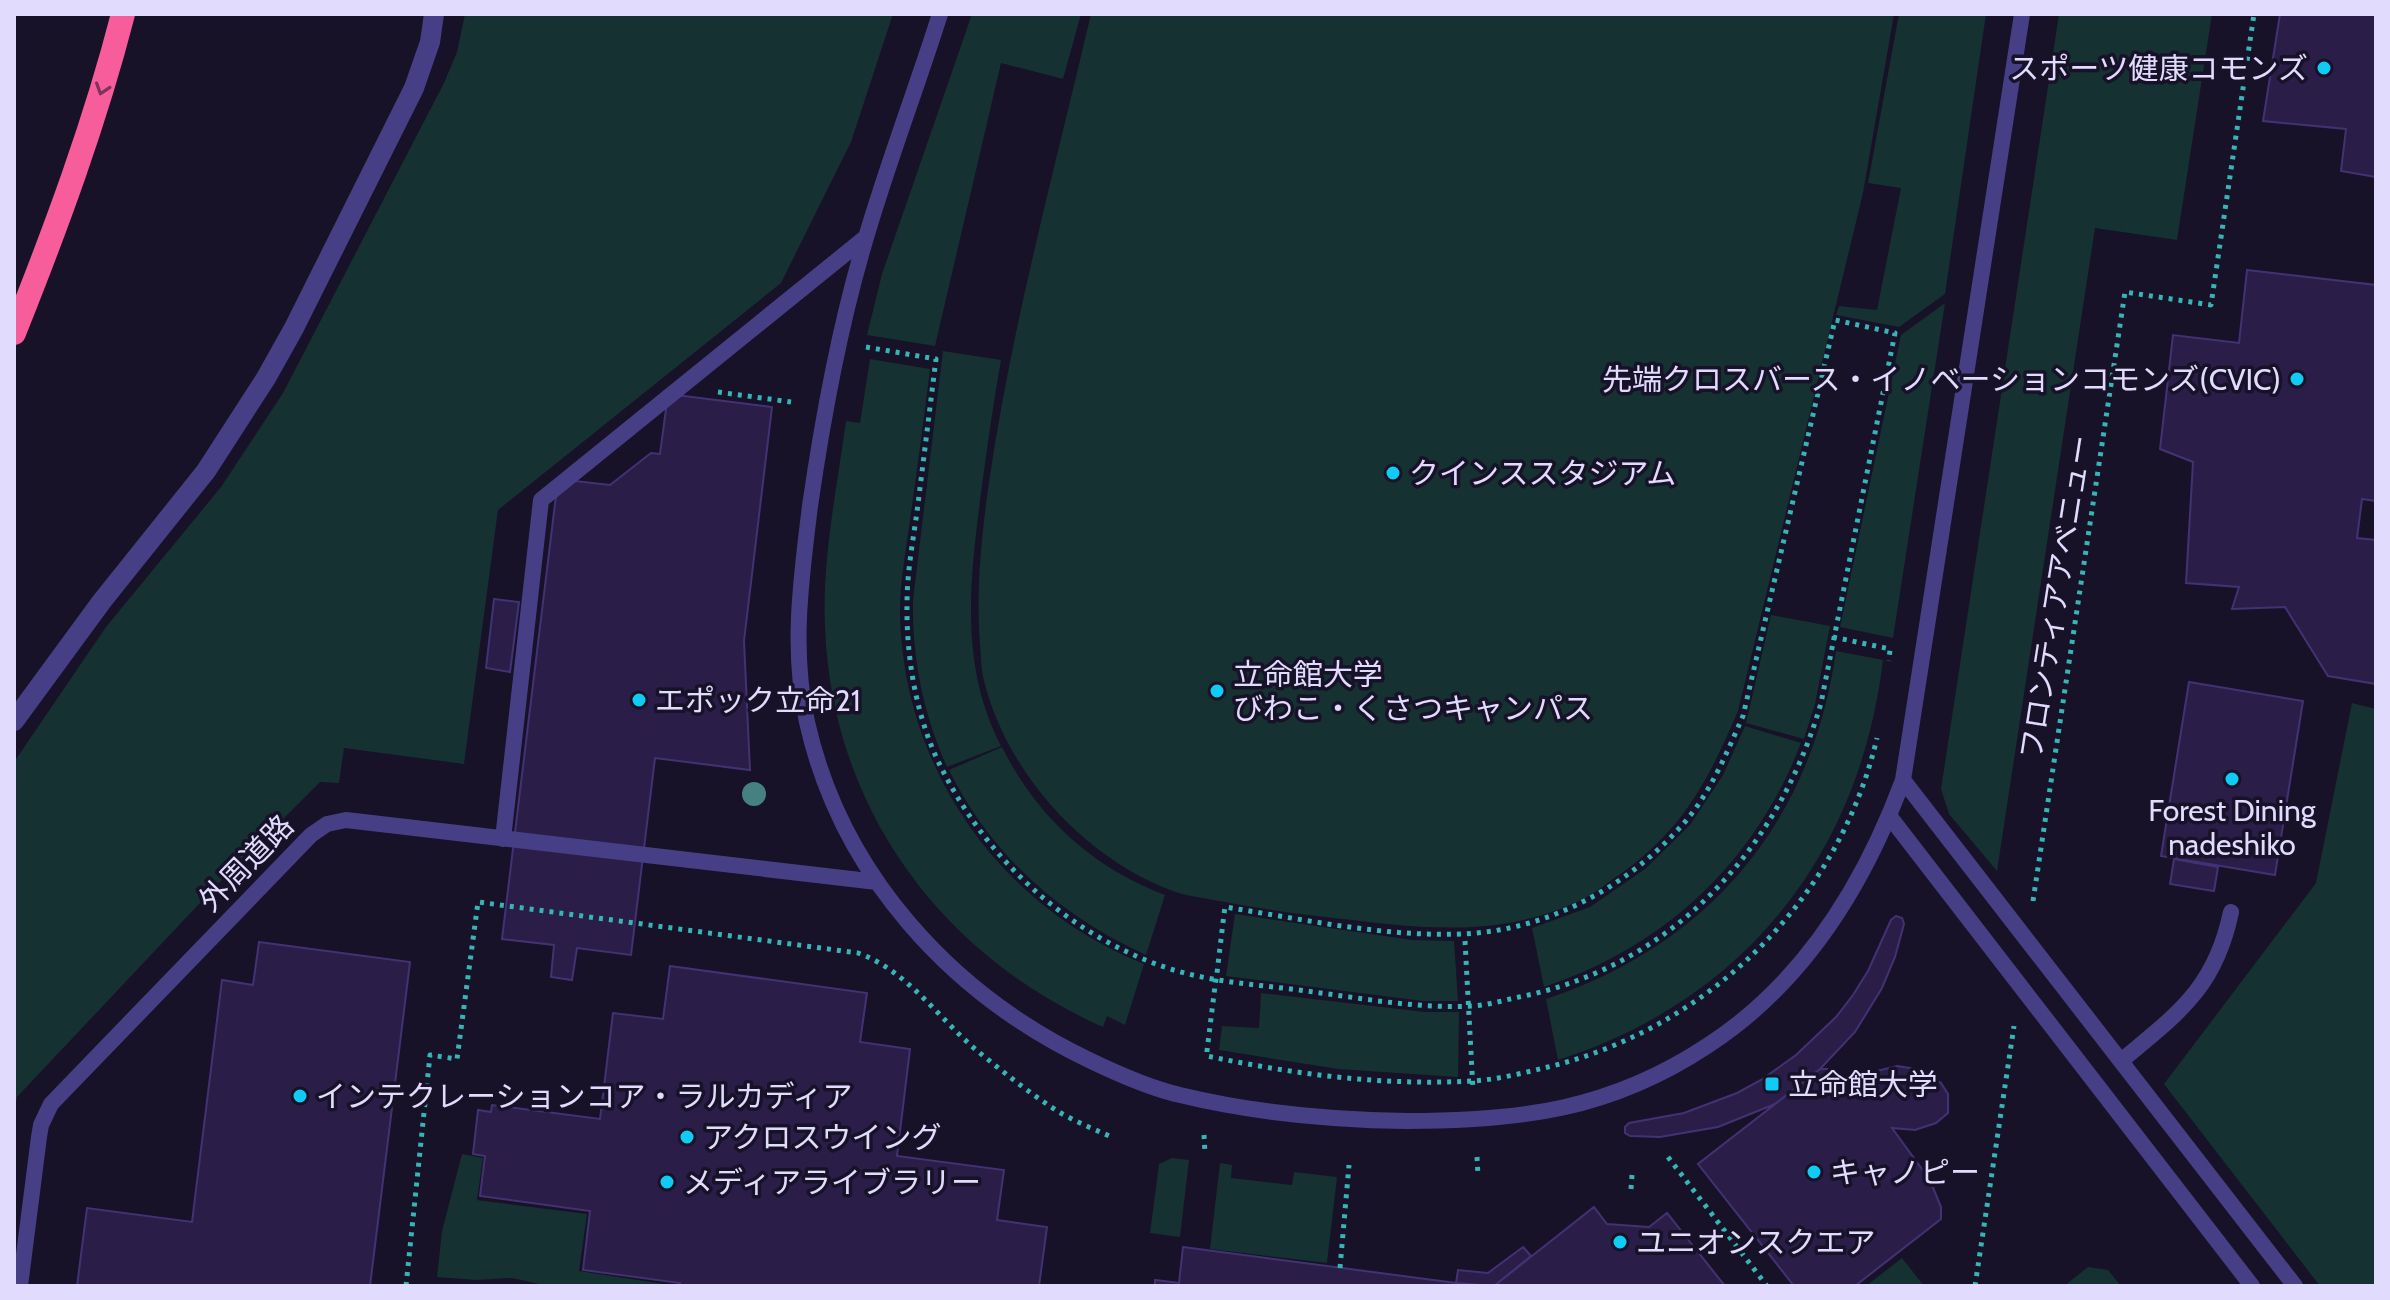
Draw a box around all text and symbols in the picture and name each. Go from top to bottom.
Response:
place label: スポーツ健康コモンズ [2009,50,2308,87]
marker: スポーツ健康コモンズ [2315,59,2333,77]
one-way arrow [96,82,112,96]
place label: 先端クロスバース・イノベーションコモンズ(CVIC) [1602,361,2281,398]
marker: 先端クロスバース・イノベーションコモンズ(CVIC) [2288,370,2306,388]
street label: フロンティアアベニュー [2012,432,2100,762]
place label: クインススタジアム [1409,455,1676,492]
marker: クインススタジアム [1384,464,1402,482]
place label: 立命館大学 びわこ・くさつキャンパス [1233,656,1593,727]
place label: エポック立命21 [655,682,861,719]
marker: 立命館大学 びわこ・くさつキャンパス [1208,682,1226,700]
marker: エポック立命21 [630,691,648,709]
marker: Forest Dining nadeshiko [2223,770,2241,788]
place label: Forest Dining nadeshiko [2148,792,2317,863]
street label: 外周道路 [191,807,301,919]
place label: 立命館大学 [1788,1066,1938,1103]
marker: 立命館大学 [1763,1075,1781,1093]
place label: インテクレーションコア・ラルカディア [316,1078,852,1115]
marker: インテクレーションコア・ラルカディア [291,1087,309,1105]
place label: アクロスウイング [703,1119,942,1156]
marker: アクロスウイング [678,1128,696,1146]
place label: キャノピー [1830,1154,1980,1191]
marker: キャノピー [1805,1163,1823,1181]
place label: メディアライブラリー [683,1164,981,1201]
marker: メディアライブラリー [658,1173,676,1191]
place label: ユニオンスクエア [1636,1224,1875,1261]
marker: ユニオンスクエア [1611,1233,1629,1251]

